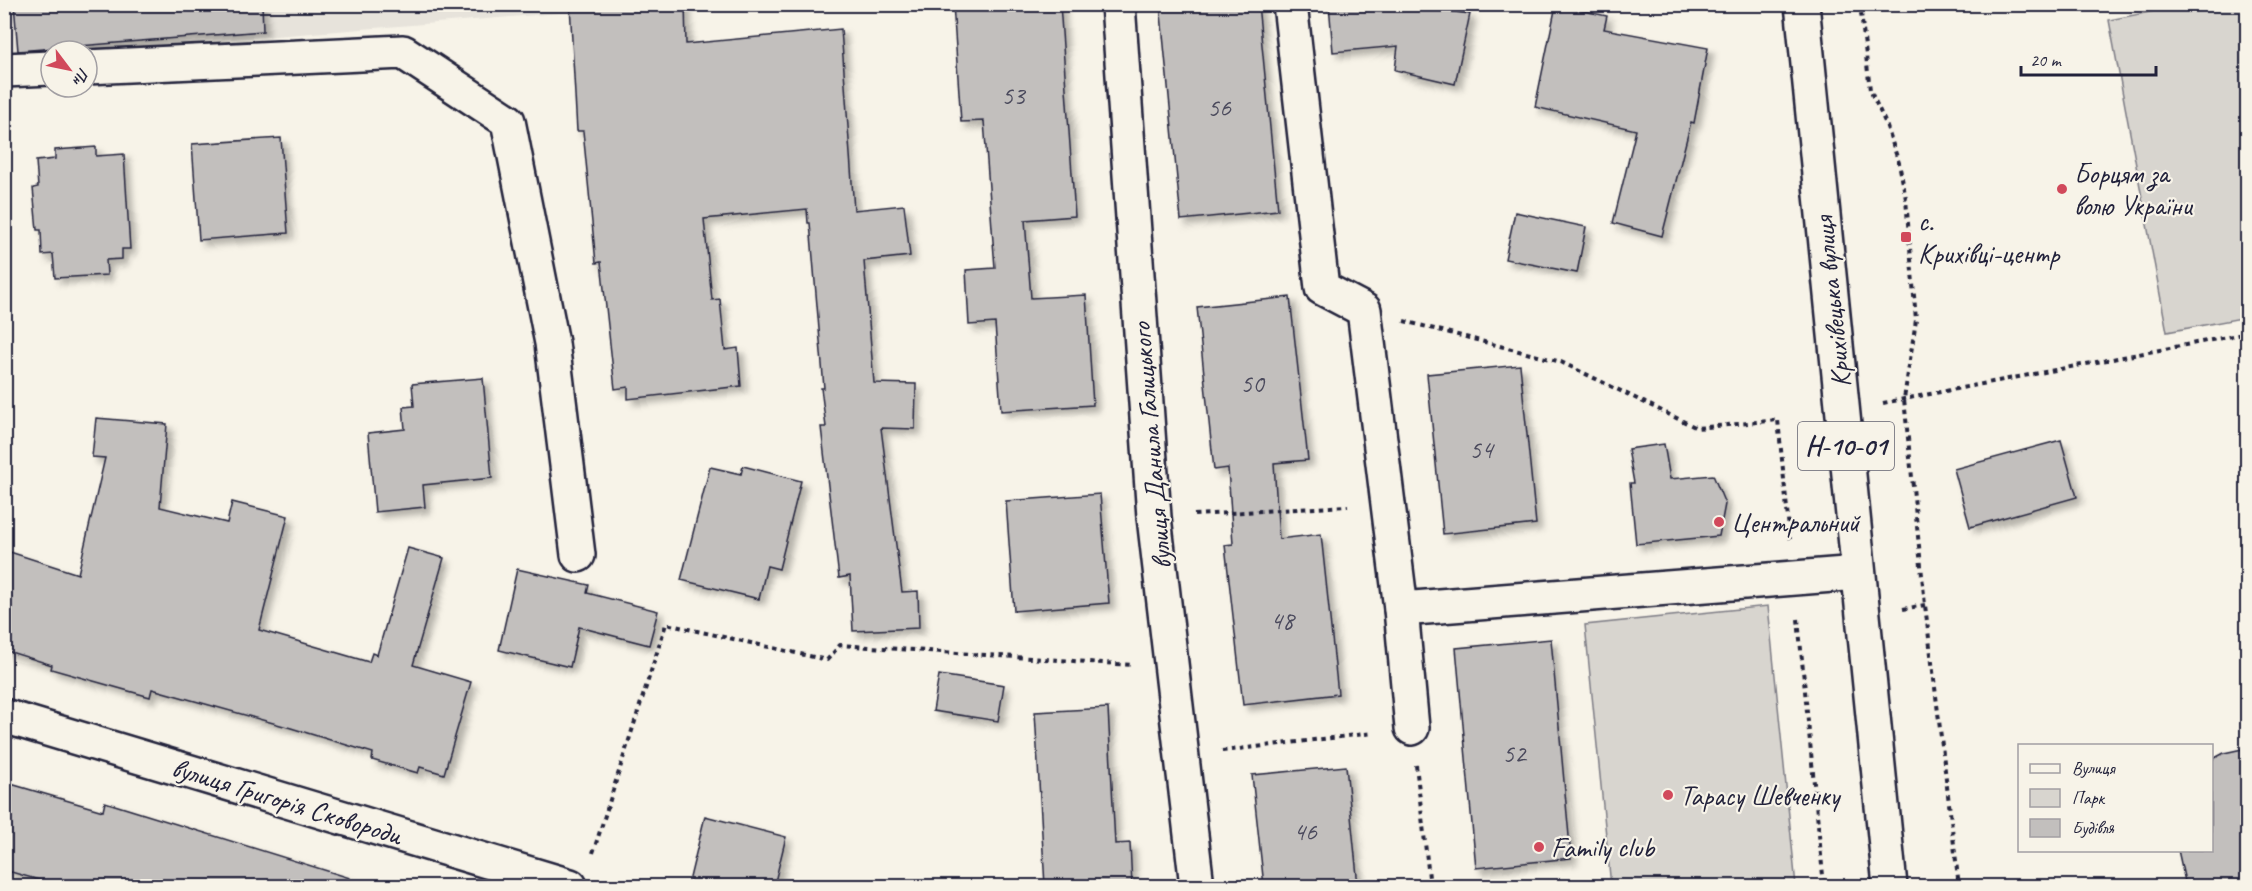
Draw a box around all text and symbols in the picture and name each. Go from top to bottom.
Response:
north arrow [39,39,99,99]
scale bar [2021,39,2156,77]
text: 20 m [2030,49,2063,71]
text: Пн [67,64,94,90]
house number: 53 [1001,79,1027,112]
house number: 56 [1207,91,1232,124]
place label: Борцям за волю України [2074,156,2194,223]
marker: Борцям за волю України [2055,182,2069,196]
place label: с. Крихівці-центр [1918,204,2061,271]
street label: Крихівецька вулиця [1805,212,1858,389]
marker: с. Крихівці-центр [1899,230,1913,244]
street label: вулиця Данила Галицького [1123,319,1179,571]
house number: 50 [1240,367,1266,400]
road number: Н-10-01 [1798,422,1894,470]
house number: 54 [1469,433,1495,466]
place label: Центральний [1731,505,1861,540]
marker: Центральний [1712,515,1726,529]
house number: 48 [1270,604,1296,637]
house number: 52 [1502,737,1528,770]
legend [2018,744,2213,852]
street label: вулиця Григорія Сковороди [168,749,408,853]
text: Вулиця [2072,757,2116,779]
place label: Тарасу Шевченку [1680,778,1842,813]
text: Парк [2072,787,2106,809]
marker: Тарасу Шевченку [1661,788,1675,802]
house number: 46 [1293,815,1318,848]
text: Будівля [2072,817,2115,839]
place label: Family club [1551,830,1656,865]
marker: Family club [1532,840,1546,854]

